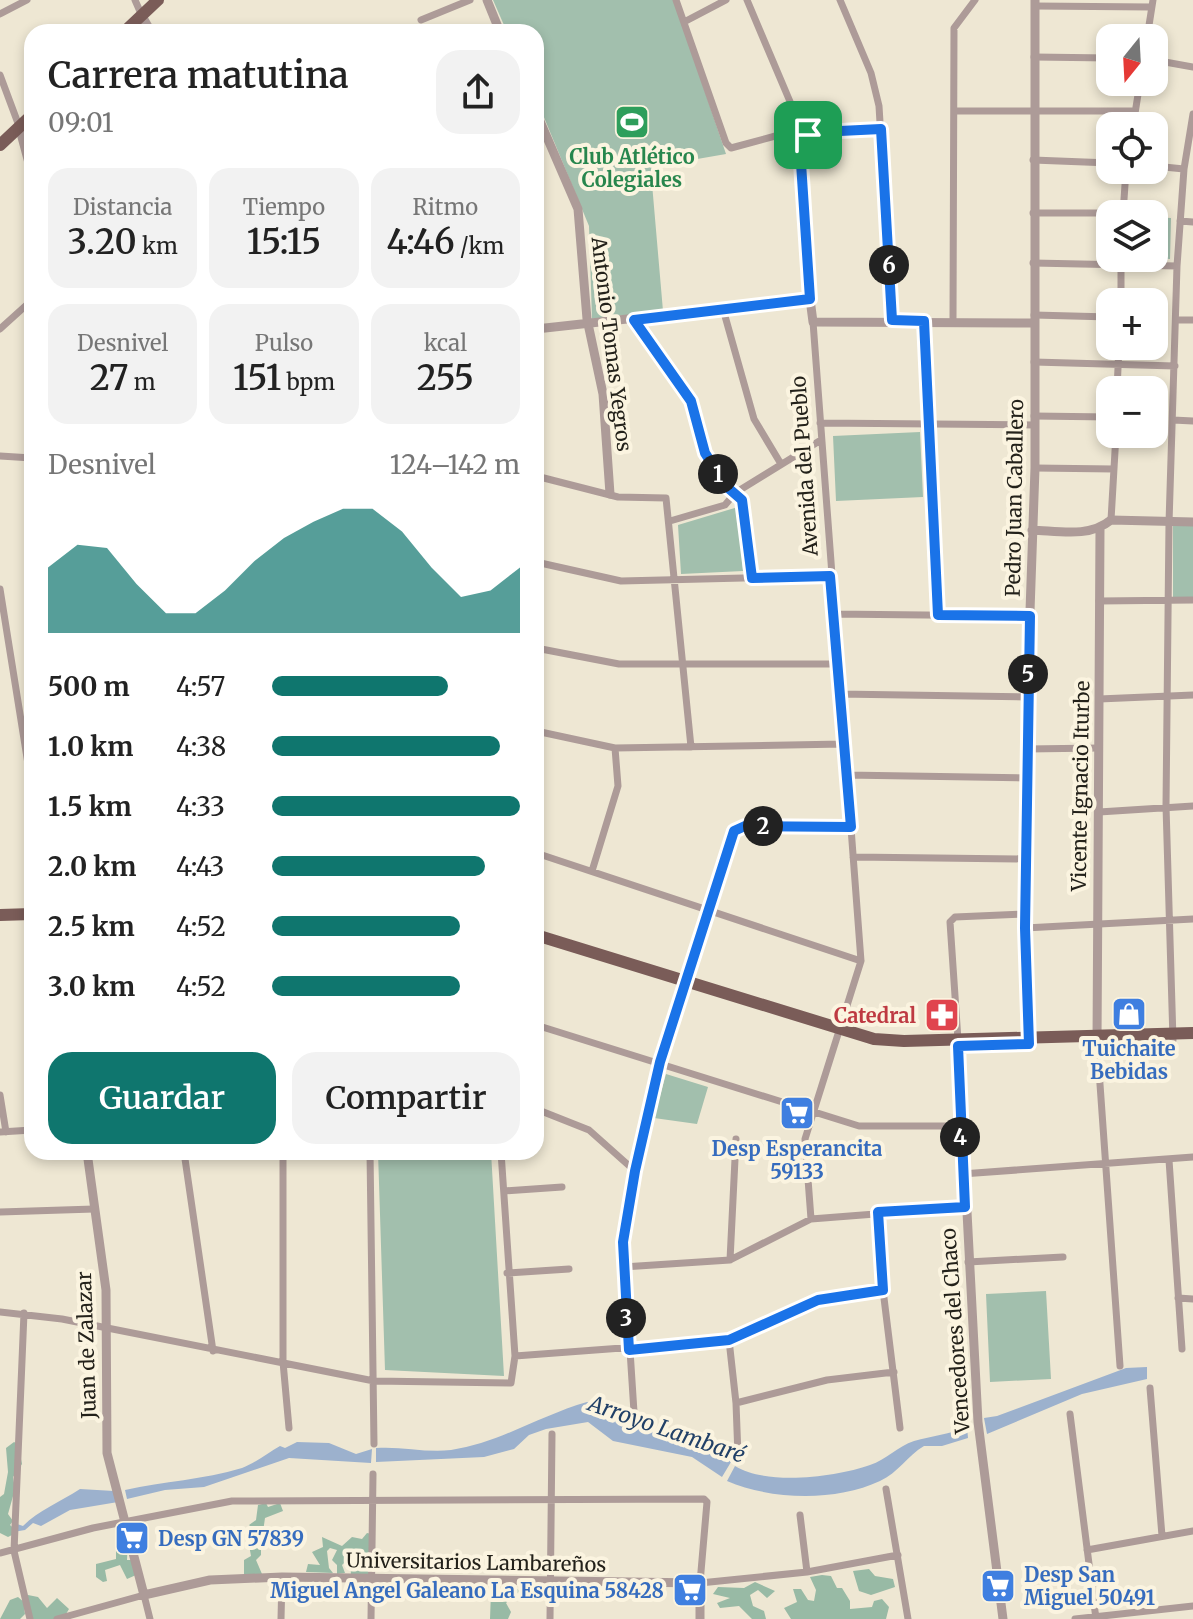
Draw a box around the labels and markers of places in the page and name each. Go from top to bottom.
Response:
pin [774,101,842,169]
sports icon: Club Atlético Colegiales [613,103,651,141]
place label: Club Atlético Colegiales [569,144,695,192]
pin: 6 [869,245,909,285]
pin: 1 [698,454,738,494]
pin: 5 [1008,654,1048,694]
pin: 2 [743,806,783,846]
shop icon: Tuichaite Bebidas [1110,995,1148,1033]
pharmacy icon: Catedral [923,996,961,1034]
place label: Catedral [834,1003,916,1028]
place label: Tuichaite Bebidas [1082,1036,1176,1084]
supermarket icon: Desp Esperancita 59133 [778,1094,816,1132]
pin: 4 [940,1117,980,1157]
place label: Desp Esperancita 59133 [711,1136,883,1184]
pin: 3 [606,1298,646,1338]
supermarket icon: Desp GN 57839 [113,1519,151,1557]
place label: Desp GN 57839 [158,1526,304,1551]
place label: Desp San Miguel 50491 [1024,1562,1155,1610]
supermarket icon: Desp San Miguel 50491 [979,1567,1017,1605]
supermarket icon: Miguel Angel Galeano La Esquina 58428 [671,1571,709,1609]
place label: Miguel Angel Galeano La Esquina 58428 [270,1578,664,1603]

